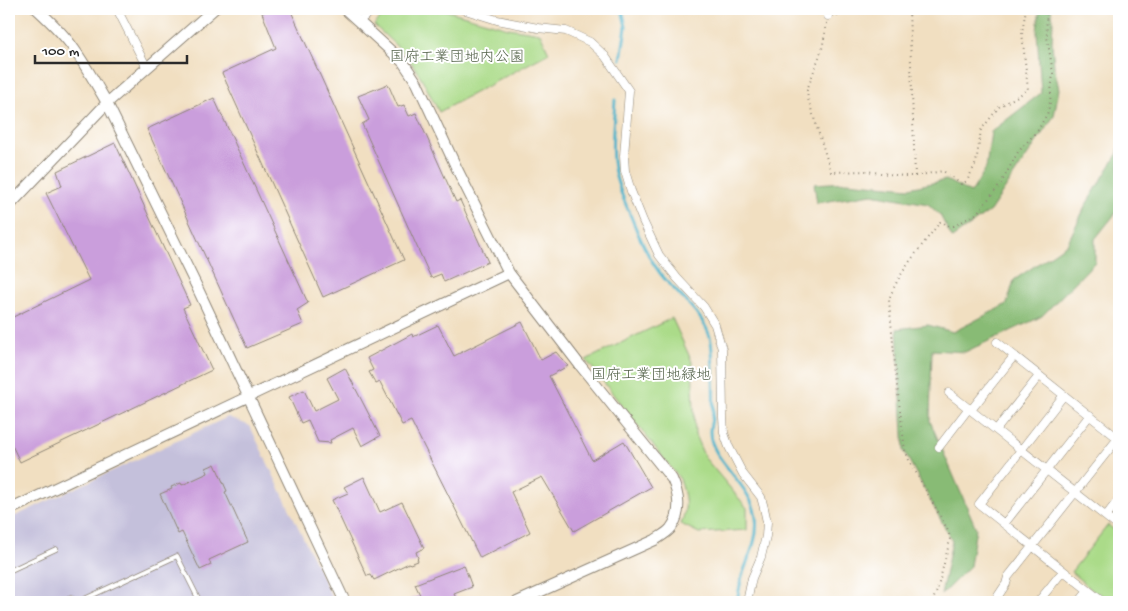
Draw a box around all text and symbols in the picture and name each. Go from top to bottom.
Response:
scale bar [35,32,188,64]
text: 100 m [41,43,80,61]
park label: 国府工業団地内公園 [389,48,525,67]
park label: 国府工業団地緑地 [591,366,711,385]

